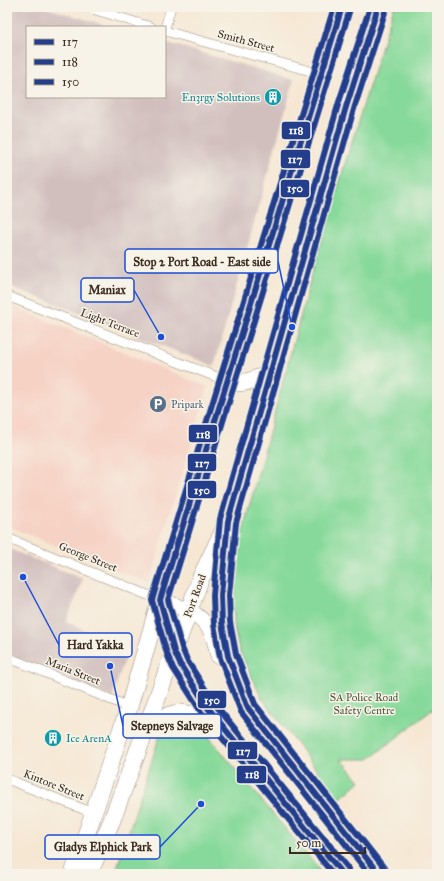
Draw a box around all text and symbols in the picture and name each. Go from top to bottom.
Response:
legend [26,26,166,98]
street label: Smith Street [216,27,276,55]
text: 117 [62,35,78,49]
text: 118 [62,55,78,69]
text: 150 [62,75,79,89]
building icon: En3rgy Solutions [263,87,283,107]
place label: En3rgy Solutions [182,91,260,104]
line badge: 118 [281,121,311,140]
text: 118 [289,124,303,137]
line badge: 117 [280,149,311,169]
text: 117 [288,153,302,166]
line badge: 150 [280,179,310,198]
text: 150 [287,182,303,195]
callout: Stop 2 Port Road - East side [125,249,278,273]
text: Stop 2 Port Road - East side [133,255,271,270]
callout: Maniax [81,278,134,302]
text: Maniax [88,283,126,297]
street label: Light Terrace [79,306,142,340]
parking icon: Pripark [148,394,168,414]
place label: Pripark [171,398,205,411]
line badge: 118 [188,424,218,443]
text: 118 [196,428,210,441]
line badge: 117 [187,453,217,472]
text: 117 [195,457,209,470]
line badge: 150 [187,480,217,499]
text: 150 [194,484,210,497]
street label: George Street [57,539,119,575]
street label: Port Road [181,572,209,620]
callout: Hard Yakka [59,633,132,657]
text: Hard Yakka [67,638,124,652]
street label: Maria Street [44,654,102,688]
line badge: 150 [197,690,227,709]
park label: SA Police Road Safety Centre [330,691,399,717]
text: 150 [204,694,220,707]
callout: Stepneys Salvage [123,714,221,738]
text: Stepneys Salvage [131,719,213,734]
building icon: Ice ArenA [43,728,63,748]
place label: Ice ArenA [66,732,112,745]
line badge: 117 [227,741,258,760]
text: 117 [236,745,250,758]
line badge: 118 [236,765,267,784]
street label: Kintore Street [22,767,86,803]
text: 118 [245,768,259,781]
scale bar [290,829,365,855]
callout: Gladys Elphick Park [45,835,160,859]
text: 50 m [296,836,321,850]
text: Gladys Elphick Park [54,840,153,855]

